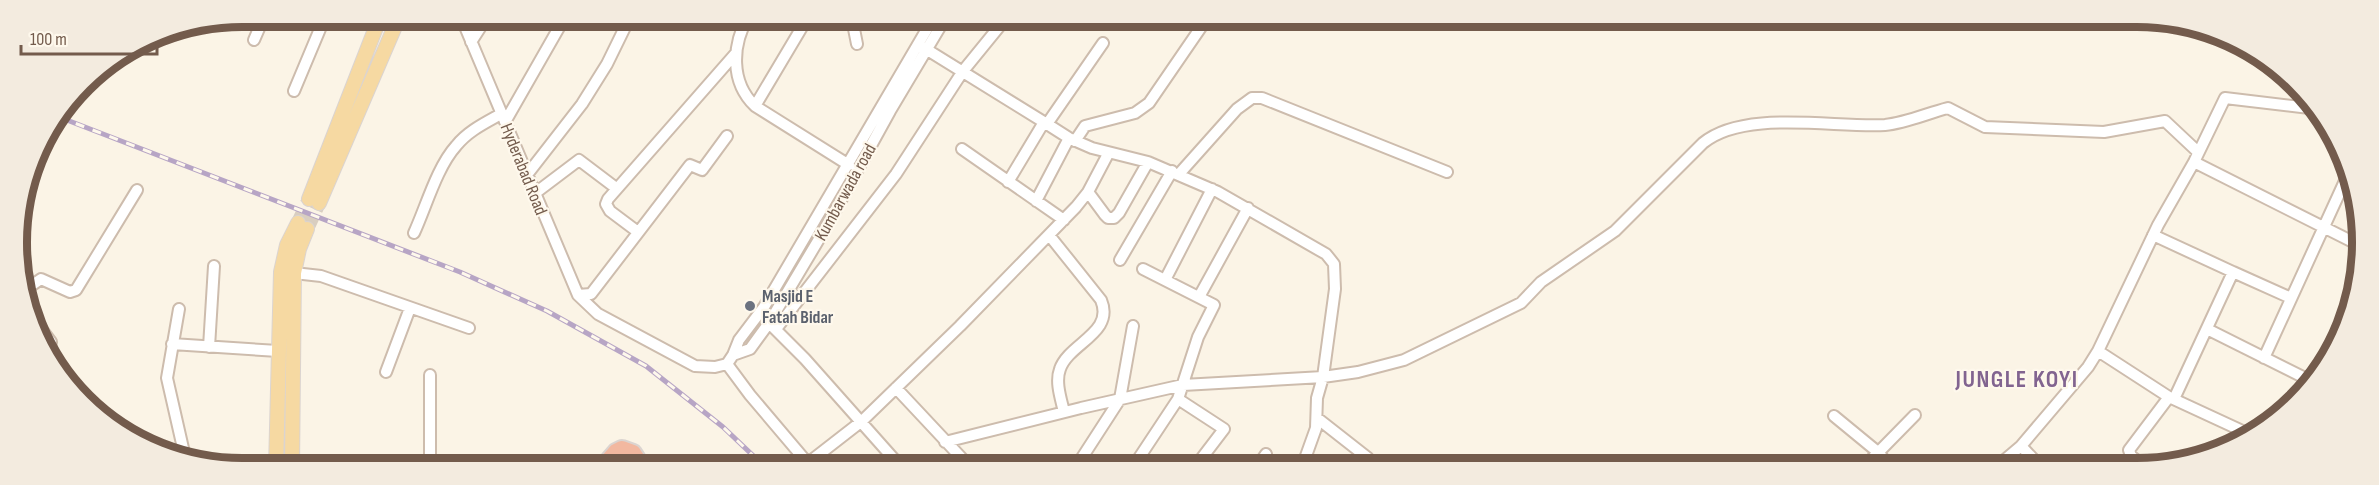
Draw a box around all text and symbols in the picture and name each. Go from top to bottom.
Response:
scale bar [21,18,158,56]
text: 100 m [30,29,67,50]
street label: Hyderabad Road [496,120,551,218]
street label: Kumbarwada road [810,140,881,244]
place label: Masjid E Fatah Bidar [762,286,834,328]
marker: Masjid E Fatah Bidar [743,299,757,313]
district label: JUNGLE KOYI [1955,365,2078,394]

